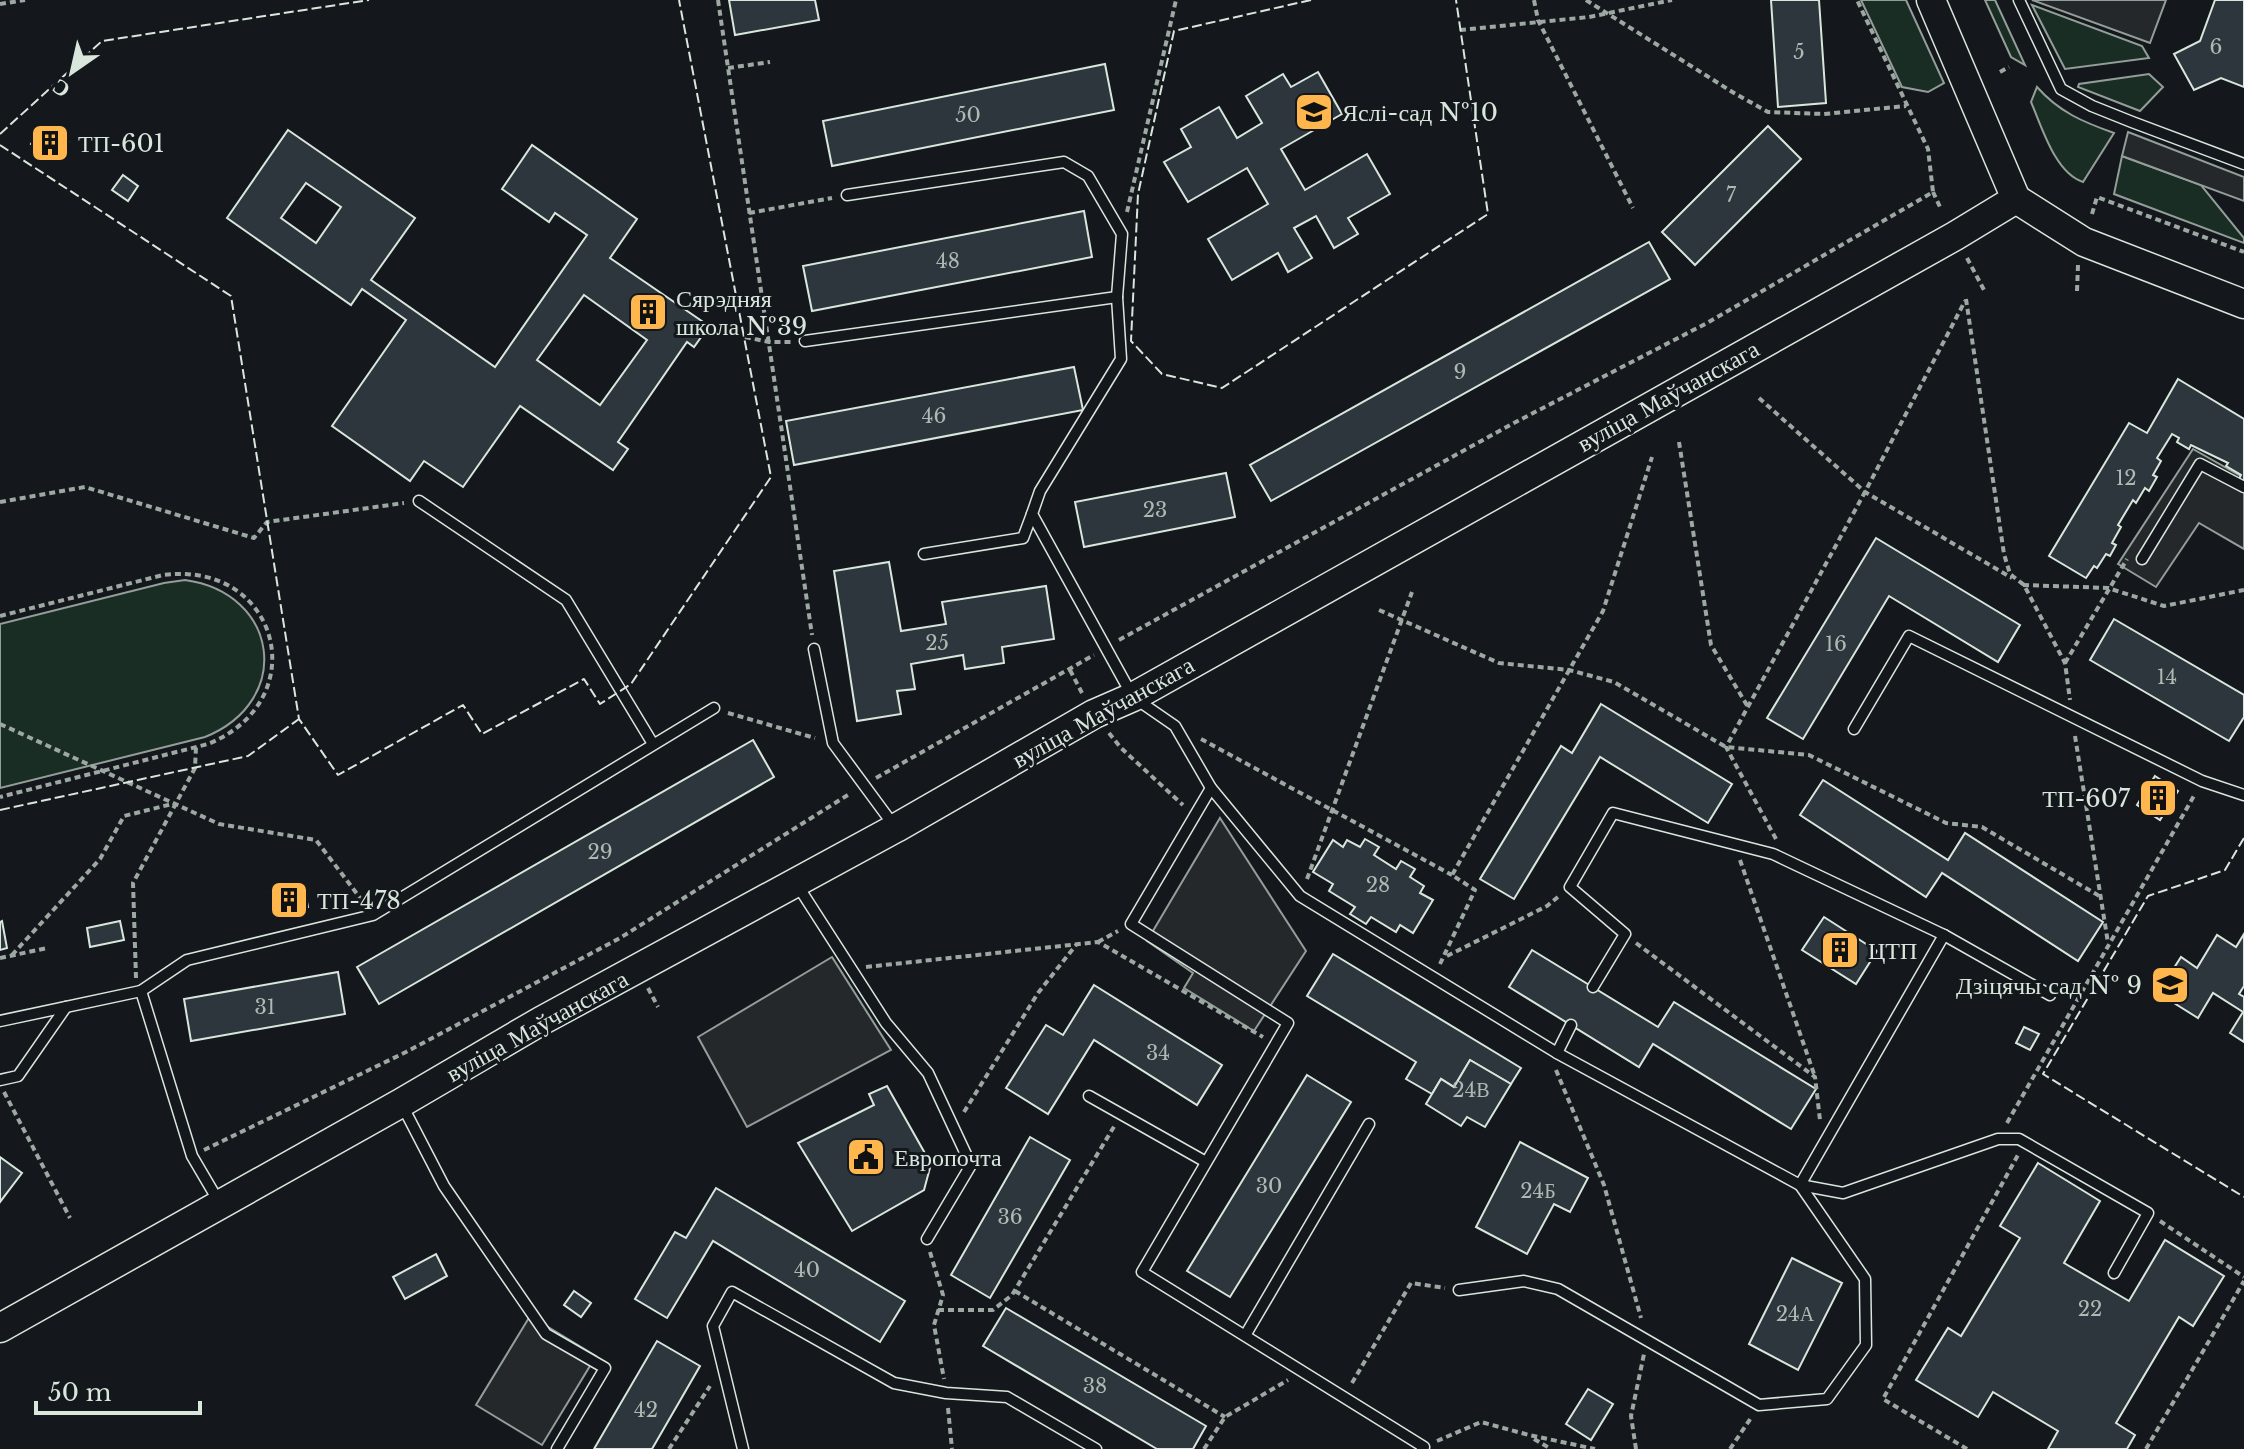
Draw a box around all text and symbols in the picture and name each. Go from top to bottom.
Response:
north arrow [32,32,112,112]
house number: 6 [2210,35,2222,59]
house number: 5 [1793,40,1805,64]
text: С [47,73,75,104]
school or university icon: Яслі-сад №10 [1293,91,1335,133]
place label: Яслі-сад №10 [1342,98,1498,127]
house number: 50 [955,103,981,127]
building icon: ТП-601 [29,122,71,164]
place label: ТП-601 [78,129,164,158]
house number: 7 [1726,183,1737,207]
house number: 48 [936,249,960,273]
place label: Сярэдняя школа №39 [676,284,807,341]
building icon: Сярэдняя школа №39 [627,291,669,333]
street label: вуліца Маўчанскага [1572,334,1764,458]
house number: 9 [1454,360,1466,384]
house number: 46 [922,404,946,428]
house number: 12 [2115,466,2137,490]
house number: 23 [1143,498,1167,522]
house number: 25 [925,631,949,655]
house number: 16 [1825,632,1847,656]
street label: вуліца Маўчанскага [1007,650,1199,774]
house number: 14 [2157,665,2177,689]
building icon: ТП-607 [2137,777,2179,819]
place label: ТП-607 [2042,784,2131,813]
house number: 29 [587,840,613,864]
house number: 28 [1366,873,1390,897]
building icon: ТП-478 [268,879,310,921]
place label: ТП-478 [317,886,401,915]
building icon: ЦТП [1819,929,1861,971]
place label: ЦТП [1868,936,1917,965]
street label: вуліца Маўчанскага [441,964,633,1088]
school or university icon: Дзіцячы сад № 9 [2149,964,2191,1006]
place label: Дзіцячы сад № 9 [1956,971,2142,1000]
house number: 31 [254,995,276,1019]
house number: 34 [1146,1041,1170,1065]
house number: 24В [1452,1078,1490,1102]
public building icon: Европочта [845,1136,887,1178]
place label: Европочта [894,1143,1002,1172]
house number: 30 [1256,1174,1282,1198]
house number: 24Б [1520,1179,1556,1203]
house number: 36 [997,1205,1023,1229]
house number: 40 [794,1258,820,1282]
house number: 22 [2078,1297,2102,1321]
house number: 24А [1776,1302,1815,1326]
scale bar [36,1365,200,1415]
house number: 38 [1083,1374,1107,1398]
text: 50 m [48,1378,112,1407]
house number: 42 [634,1398,658,1422]

